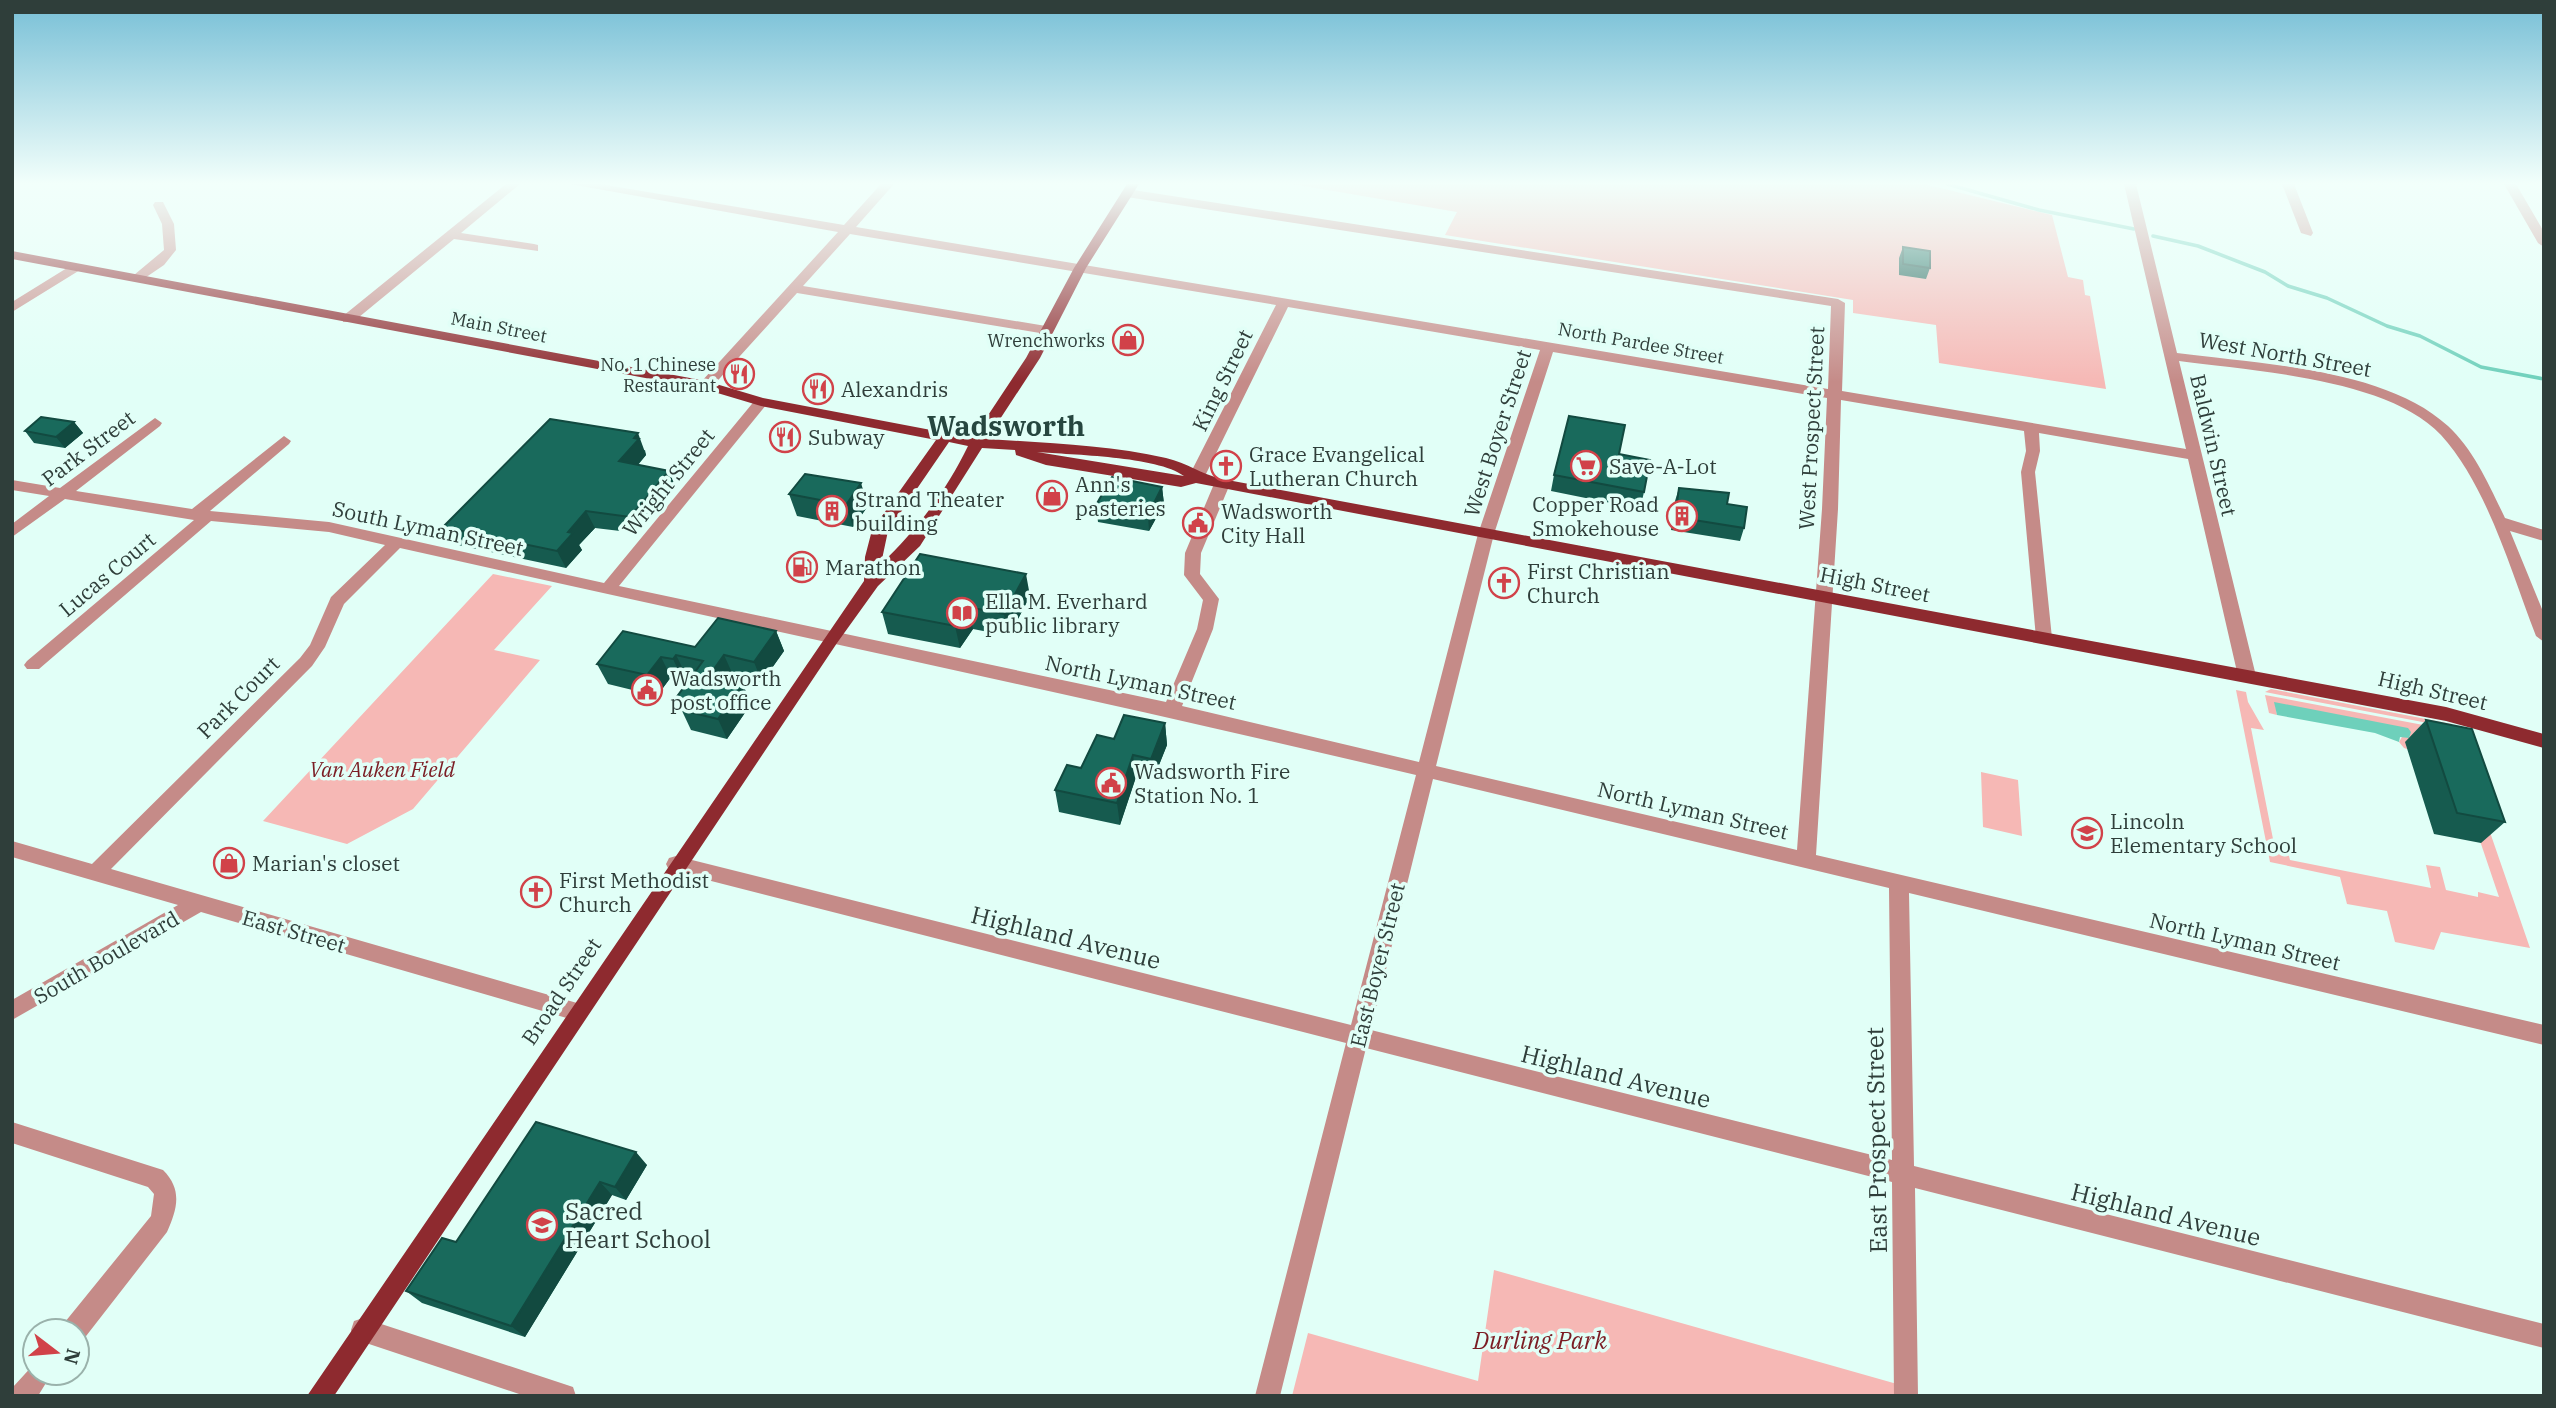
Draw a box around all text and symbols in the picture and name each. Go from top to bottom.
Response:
street label: Main Street [449,306,549,348]
street label: North Pardee Street [1556,317,1726,369]
shop icon: Wrenchworks [1111,323,1145,357]
street label: King Street [1185,324,1259,436]
street label: West North Street [2196,325,2374,383]
street label: West Prospect Street [1792,326,1830,530]
place label: Wrenchworks [987,329,1105,352]
street label: West Boyer Street [1457,346,1537,520]
place label: No. 1 Chinese Restaurant [600,353,716,397]
restaurant icon: No. 1 Chinese Restaurant [722,357,756,391]
street label: Baldwin Street [2184,371,2244,519]
restaurant icon: Alexandris [801,372,835,406]
place label: Alexandris [841,375,948,403]
street label: Park Street [36,404,140,492]
district label: Wadsworth [927,407,1085,444]
restaurant icon: Subway [768,420,802,454]
street label: Wright Street [616,422,720,542]
place label: Subway [808,423,885,451]
place label: Grace Evangelical Lutheran Church [1249,440,1425,492]
church icon: Grace Evangelical Lutheran Church [1209,449,1243,483]
supermarket icon: Save-A-Lot [1569,449,1603,483]
place label: Save-A-Lot [1609,452,1717,480]
place label: Ann's pasteries [1075,470,1166,522]
shop icon: Ann's pasteries [1035,479,1069,513]
place label: Strand Theater building [855,485,1005,537]
place label: Copper Road Smokehouse [1532,490,1659,542]
street label: South Lyman Street [330,494,526,562]
building icon: Strand Theater building [815,494,849,528]
place label: Wadsworth City Hall [1221,497,1333,549]
building icon: Copper Road Smokehouse [1665,499,1699,533]
public building icon: Wadsworth City Hall [1181,506,1215,540]
street label: Lucas Court [53,525,161,623]
fuel station icon: Marathon [785,550,819,584]
place label: Marathon [825,553,921,581]
place label: First Christian Church [1527,557,1670,609]
street label: High Street [1818,560,1932,608]
church icon: First Christian Church [1487,566,1521,600]
place label: Ella M. Everhard public library [985,587,1148,639]
library icon: Ella M. Everhard public library [945,596,979,630]
street label: North Lyman Street [1043,648,1239,716]
street label: Park Court [191,650,285,744]
place label: Wadsworth post office [670,664,782,716]
street label: High Street [2376,664,2490,716]
public building icon: Wadsworth post office [630,673,664,707]
park label: Van Auken Field [309,755,455,783]
place label: Wadsworth Fire Station No. 1 [1134,757,1290,809]
public building icon: Wadsworth Fire Station No. 1 [1094,766,1128,800]
street label: North Lyman Street [1595,774,1791,846]
place label: Lincoln Elementary School [2110,807,2297,859]
school or university icon: Lincoln Elementary School [2070,816,2104,850]
shop icon: Marian's closet [212,846,246,880]
place label: Marian's closet [252,849,400,877]
place label: First Methodist Church [559,866,709,918]
church icon: First Methodist Church [519,875,553,909]
street label: East Boyer Street [1343,880,1411,1050]
street label: Highland Avenue [968,898,1164,976]
street label: East Street [239,903,349,959]
street label: South Boulevard [28,904,184,1010]
street label: North Lyman Street [2147,905,2343,977]
street label: Broad Street [515,932,607,1050]
street label: East Prospect Street [1858,1027,1894,1253]
street label: Highland Avenue [1518,1037,1714,1115]
street label: Highland Avenue [2068,1175,2264,1253]
place label: Sacred Heart School [565,1195,711,1255]
school or university icon: Sacred Heart School [525,1208,559,1242]
north arrow [21,1317,91,1387]
park label: Durling Park [1472,1324,1607,1356]
text: N [59,1346,86,1367]

